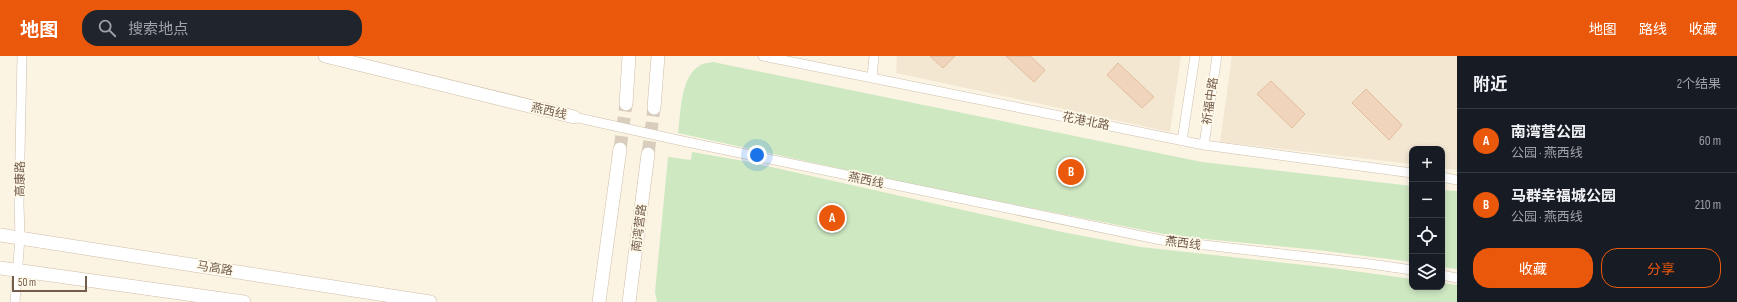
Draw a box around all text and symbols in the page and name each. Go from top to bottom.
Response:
search box [82,10,362,46]
icon: search [96,17,118,39]
text: 地图 [20,19,58,42]
text: 搜索地点 [128,20,188,39]
text: 地图 [1589,21,1617,38]
text: 路线 [1639,21,1667,38]
text: 收藏 [1689,21,1717,38]
text: 附近 [1473,75,1507,95]
street label: 祈福中路 [1200,76,1221,126]
text: 2个结果 [1677,76,1721,92]
street label: 燕西线 [530,100,568,123]
street label: 花港北路 [1061,110,1111,133]
text: 南湾营公园 [1511,123,1586,142]
text: A [1483,133,1489,149]
text: 60 m [1699,133,1721,149]
your location [747,145,767,165]
text: 公园 · 燕西线 [1511,145,1583,161]
map controls [1409,146,1445,290]
button: + [1409,146,1445,182]
pin: B [1058,157,1084,187]
street label: 高康路 [13,161,28,197]
street label: 燕西线 [847,169,885,192]
button: − [1409,182,1445,218]
text: 马群幸福城公园 [1511,187,1616,206]
text: B [1483,197,1489,213]
text: 210 m [1695,197,1721,213]
street label: 南湾营路 [629,203,650,253]
pin: A [819,203,845,233]
text: 公园 · 燕西线 [1511,209,1583,225]
button: locate [1409,218,1445,254]
street label: 燕西线 [1164,234,1202,253]
button: 收藏 [1473,248,1593,288]
button: 分享 [1601,248,1721,288]
button: layers [1409,254,1445,290]
street label: 马高路 [196,258,234,279]
scale bar [12,274,87,293]
text: 50 m [18,276,36,289]

